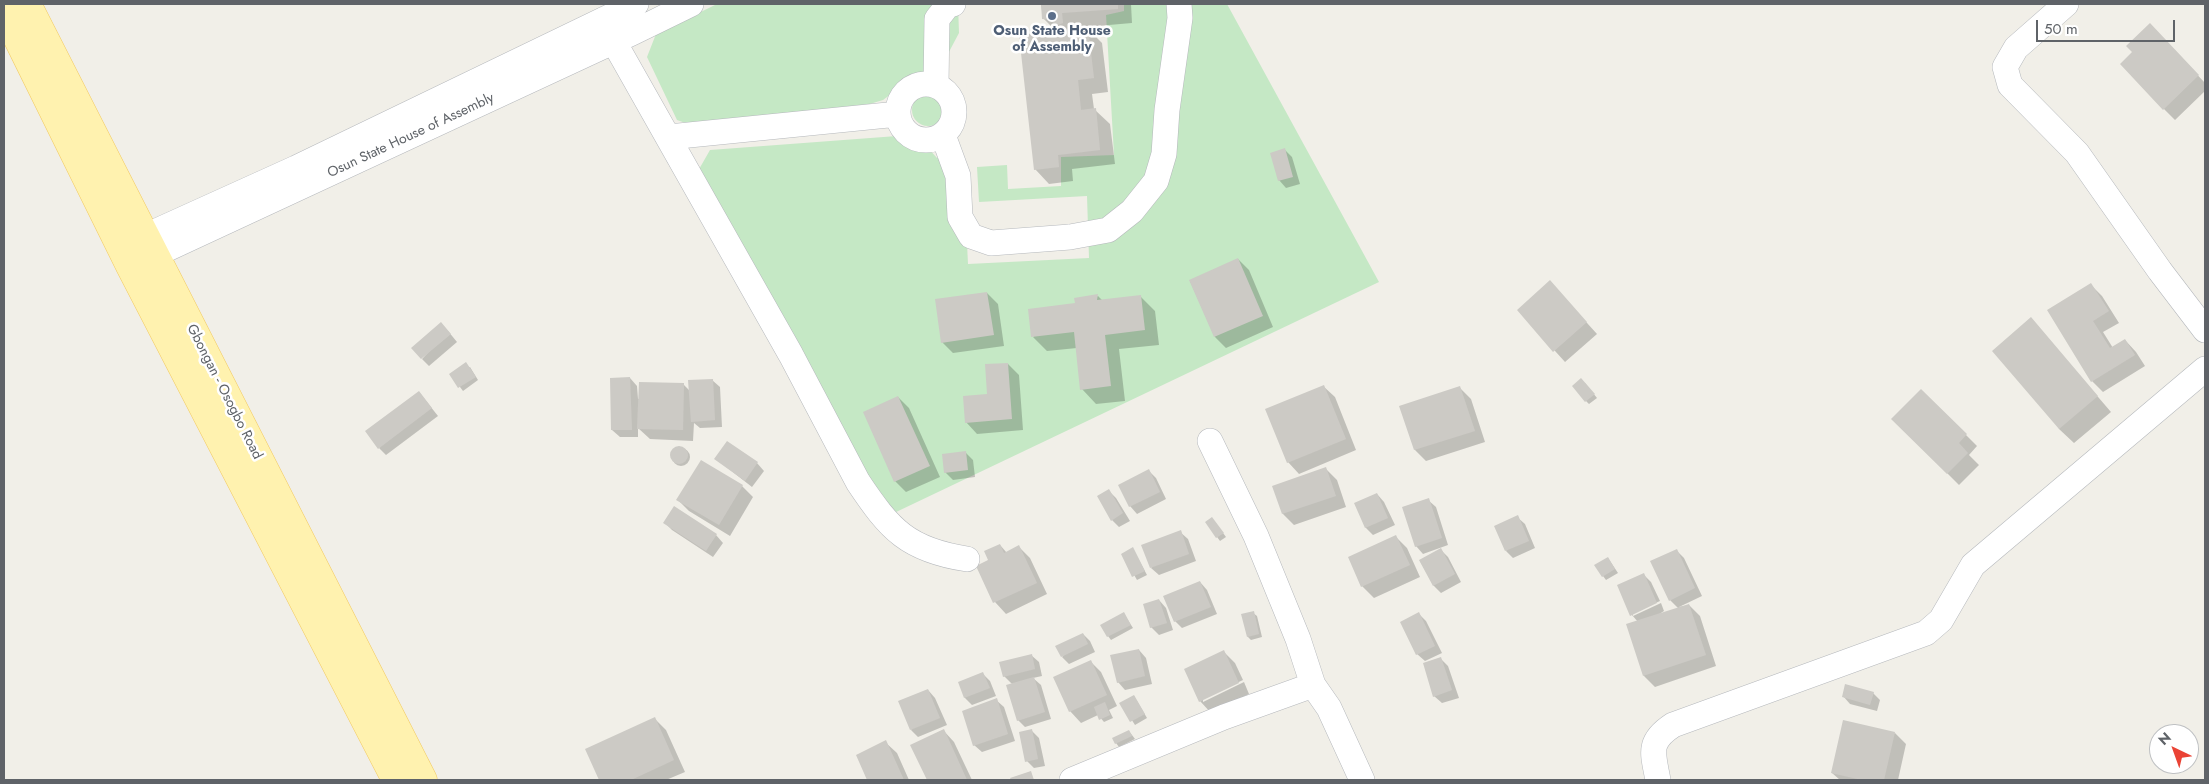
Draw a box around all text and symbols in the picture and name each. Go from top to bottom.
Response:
marker: Osun State House of Assembly [1046,10,1058,22]
scale bar [2039,10,2178,42]
text: 50 m [2044,18,2078,40]
place label: Osun State House of Assembly [993,24,1111,56]
street label: Osun State House of Assembly [325,90,497,182]
street label: Gbongan - Osogbo Road [183,322,265,462]
north arrow [2149,724,2199,774]
text: N [2154,727,2175,750]

